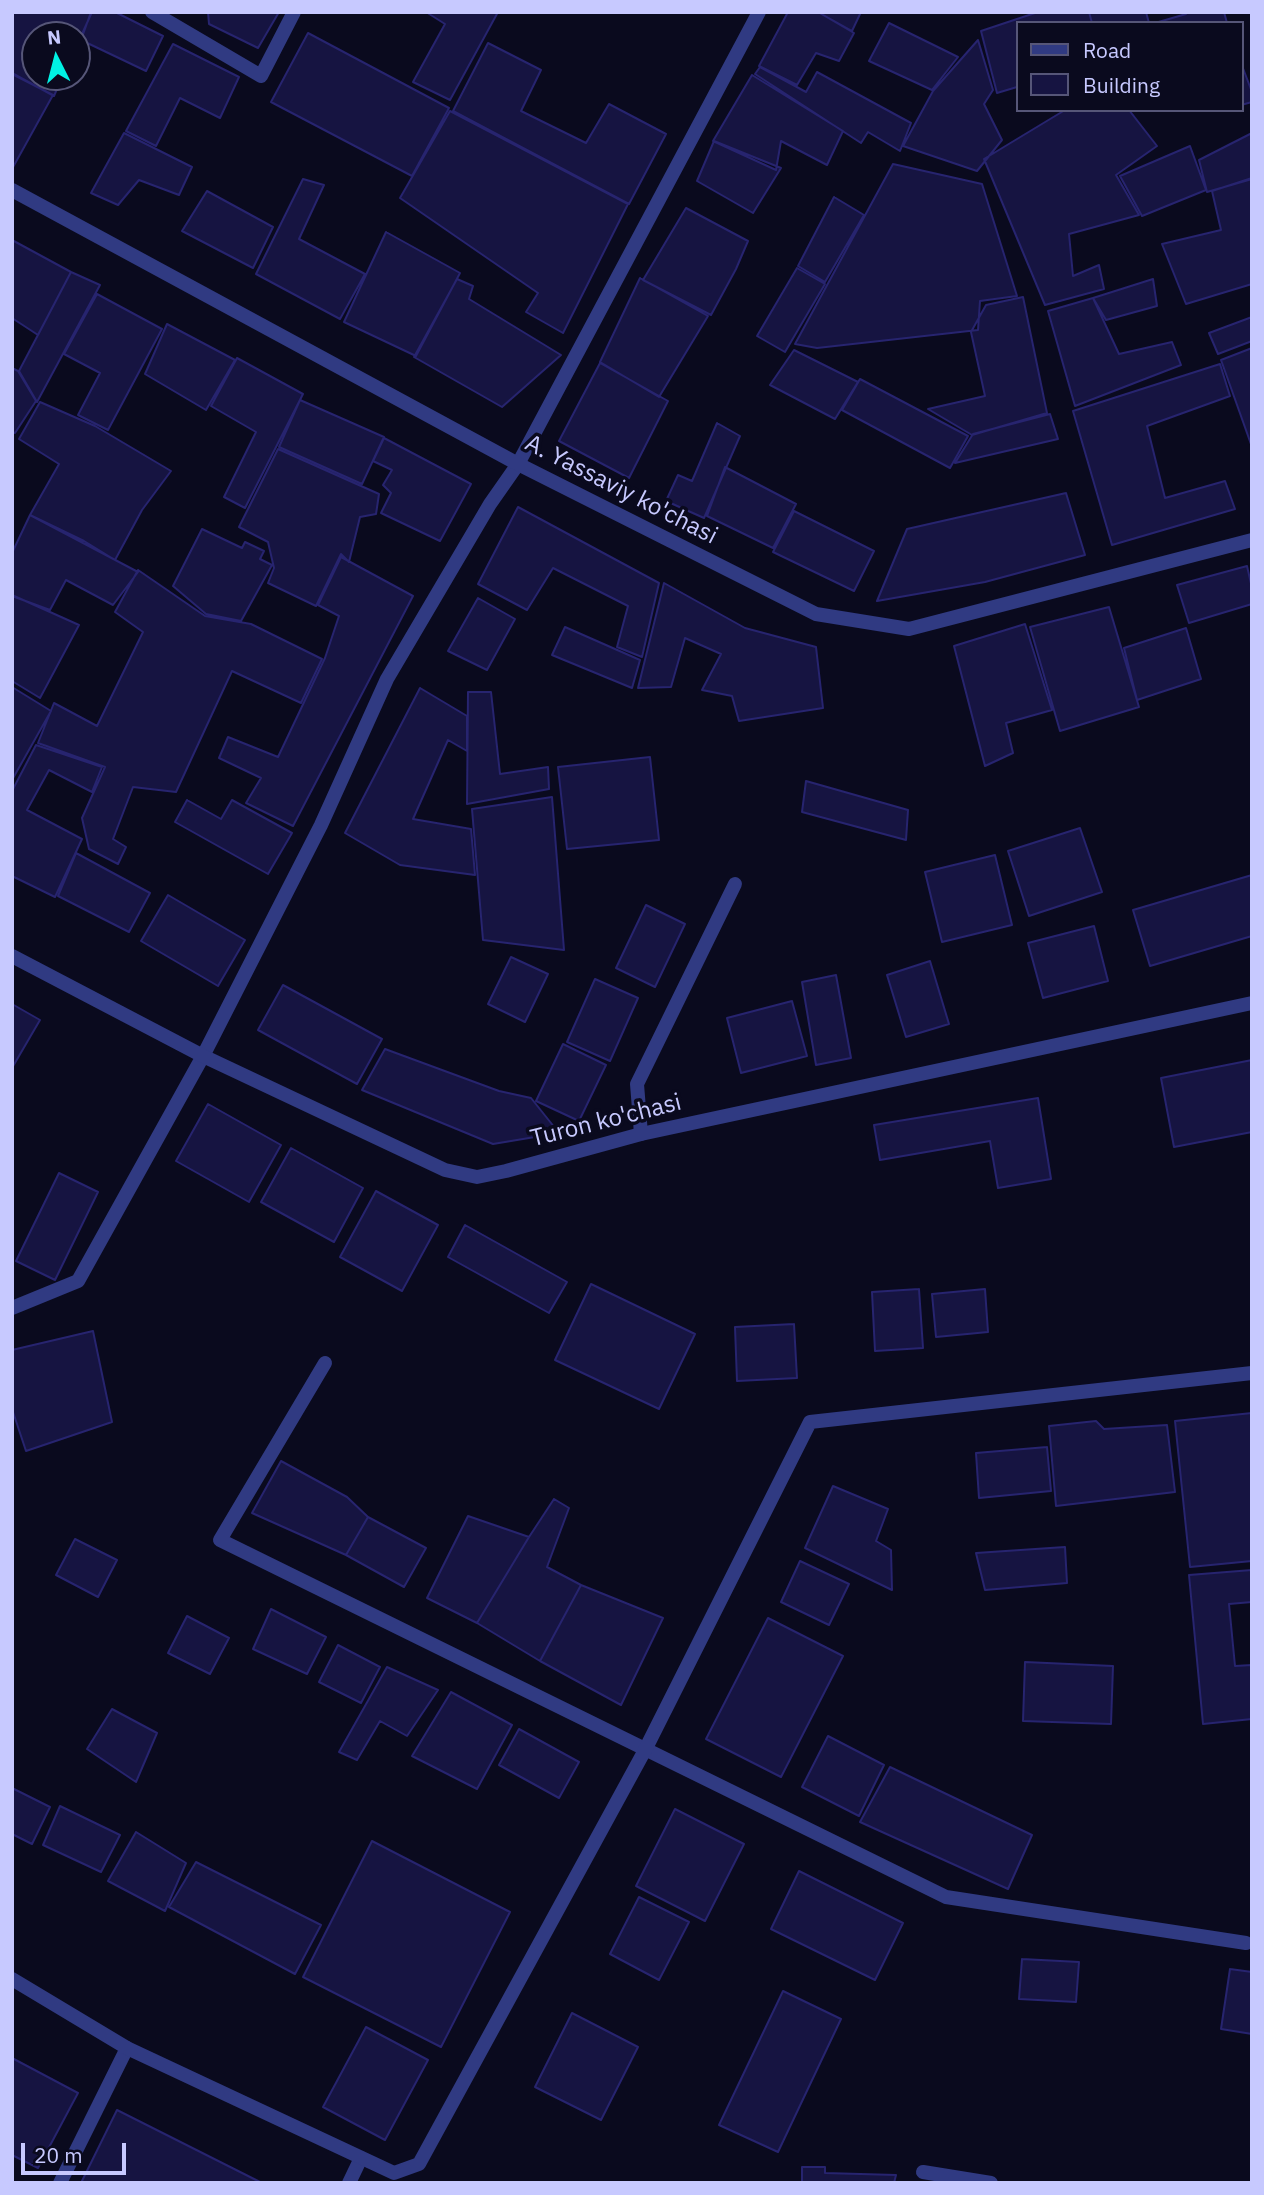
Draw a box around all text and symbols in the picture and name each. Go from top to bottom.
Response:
north arrow [21,21,91,91]
legend [1016,21,1243,112]
text: N [46,24,62,50]
text: Road [1083,36,1131,64]
text: Building [1083,71,1160,99]
street label: A. Yassaviy ko'chasi [520,429,722,551]
street label: Turon ko'chasi [528,1088,684,1154]
scale bar [24,2128,130,2172]
text: 20 m [34,2141,83,2169]

